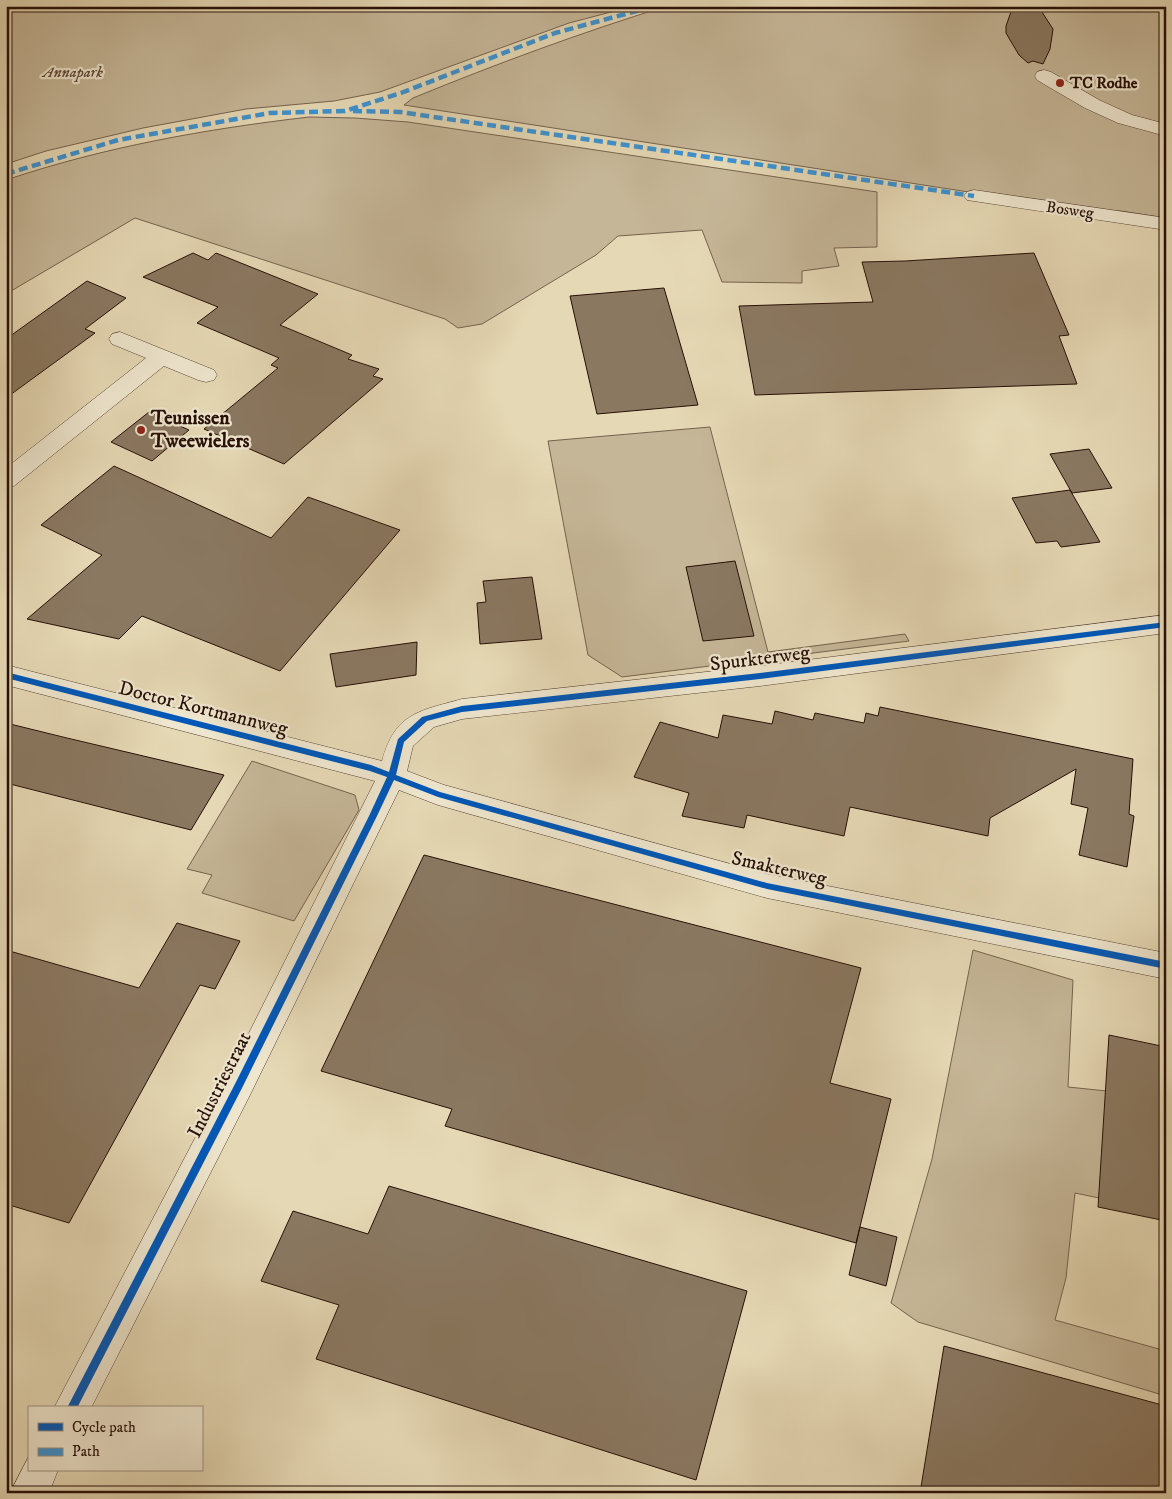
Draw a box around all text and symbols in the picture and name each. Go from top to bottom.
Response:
park label: Annapark [41,62,103,82]
place label: TC Rodhe [1069,73,1138,93]
marker: TC Rodhe [1054,77,1066,89]
street label: Bosweg [1045,197,1095,223]
place label: Teunissen Tweewielers [150,406,250,454]
marker: Teunissen Tweewielers [135,424,147,436]
street label: Spurkterweg [709,640,812,678]
street label: Doctor Kortmannweg [116,676,290,742]
street label: Smakterweg [729,846,829,892]
street label: Industriestraat [182,1028,258,1142]
legend [28,1406,202,1472]
text: Cycle path [72,1418,136,1437]
text: Path [72,1442,100,1461]

